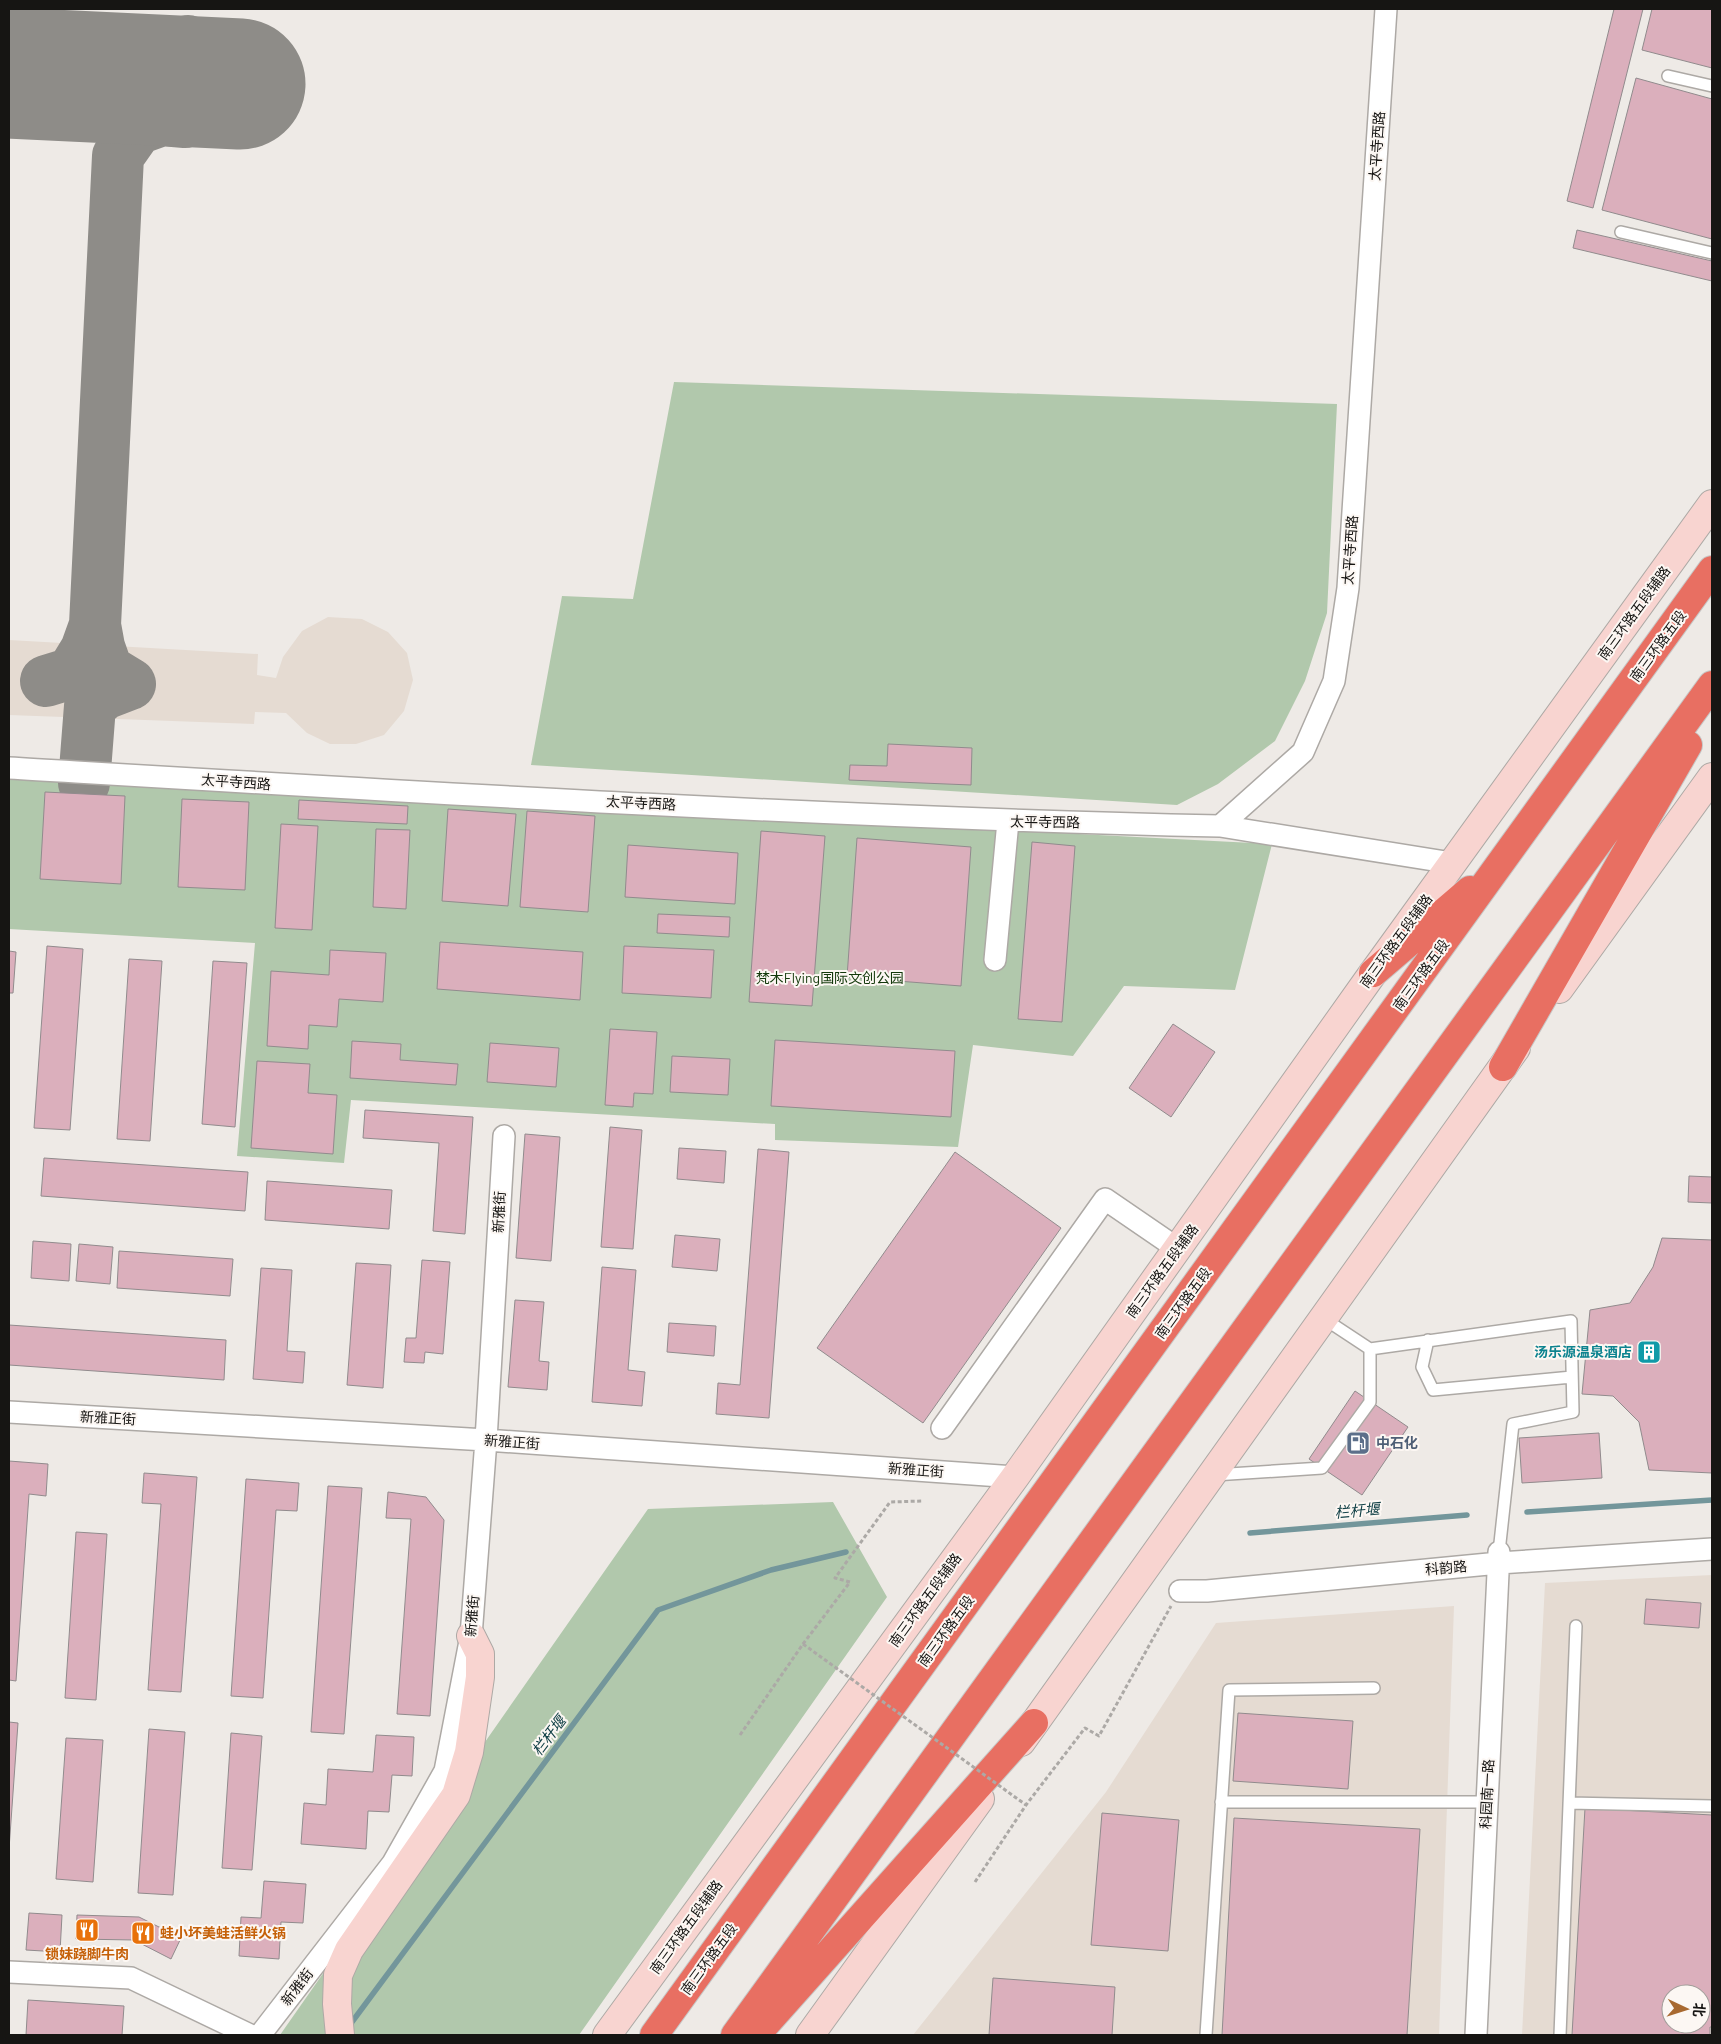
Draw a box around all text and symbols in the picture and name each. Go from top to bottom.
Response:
street label: 太平寺西路 [1366,110,1387,181]
street label: 太平寺西路 [1339,514,1360,585]
street label: 南三环路五段辅路 [1594,563,1674,663]
street label: 南三环路五段 [1627,607,1689,685]
street label: 太平寺西路 [201,771,272,792]
street label: 太平寺西路 [606,792,676,813]
street label: 太平寺西路 [1010,812,1080,831]
street label: 南三环路五段辅路 [1356,891,1436,991]
street label: 南三环路五段 [1390,936,1452,1014]
park label: 梵木Flying国际文创公园 [756,969,904,986]
street label: 新雅街 [489,1191,508,1233]
street label: 南三环路五段辅路 [1122,1221,1202,1321]
street label: 南三环路五段 [1152,1264,1214,1342]
building icon: 汤乐源温泉酒店 [1636,1339,1662,1365]
place label: 汤乐源温泉酒店 [1534,1343,1632,1360]
street label: 新雅正街 [80,1408,136,1427]
fuel station icon: 中石化 [1345,1430,1371,1456]
street label: 新雅正街 [484,1431,541,1452]
place label: 中石化 [1376,1434,1418,1451]
street label: 新雅正街 [888,1459,945,1480]
water label: 栏杆堰 [1334,1499,1383,1521]
street label: 南三环路五段辅路 [885,1550,965,1650]
street label: 科韵路 [1424,1557,1468,1578]
street label: 南三环路五段 [915,1592,977,1670]
street label: 新雅街 [461,1594,482,1638]
water label: 栏杆堰 [527,1710,571,1759]
street label: 科园南一路 [1476,1759,1497,1829]
street label: 南三环路五段辅路 [646,1877,726,1977]
restaurant icon: 锁妹跷脚牛肉 [74,1917,100,1943]
restaurant icon: 蛙小坏美蛙活鲜火锅 [130,1920,156,1946]
street label: 南三环路五段 [678,1920,740,1998]
place label: 蛙小坏美蛙活鲜火锅 [160,1924,286,1941]
place label: 锁妹跷脚牛肉 [45,1945,129,1962]
street label: 新雅街 [277,1965,316,2008]
north arrow [1661,1984,1711,2034]
text: 北 [1690,2002,1708,2018]

